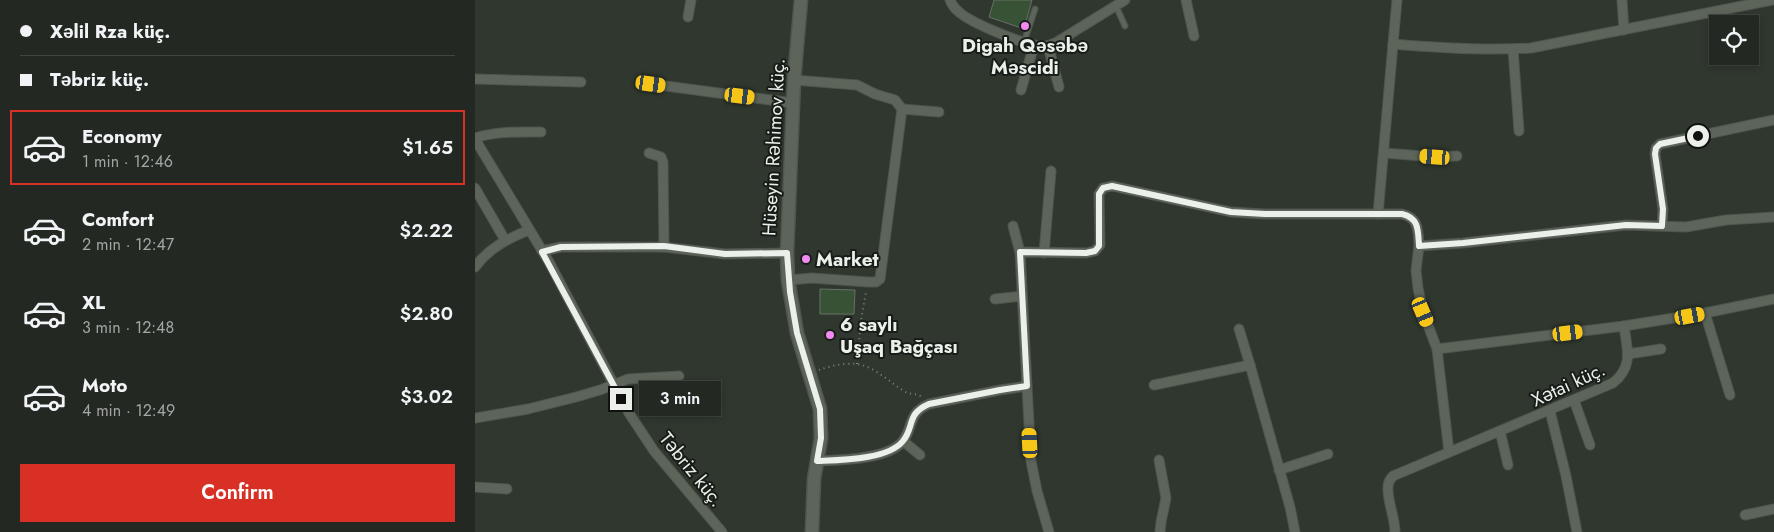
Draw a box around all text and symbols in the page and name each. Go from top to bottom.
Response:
map controls [1709,15,1759,65]
button: locate [1709,15,1759,65]
text: Xəlil Rza küç. [50,18,170,45]
marker: Digah Qəsəbə Məscidi [1019,20,1031,32]
place label: Digah Qəsəbə Məscidi [962,32,1088,81]
street label: Hüseyin Rəhimov küç. [755,57,792,237]
text: Təbriz küç. [50,66,149,93]
car [635,74,666,94]
car [724,87,755,105]
text: Economy [82,123,162,150]
icon: car [22,125,67,170]
route start [1687,125,1709,147]
text: $1.65 [402,134,453,161]
car [1419,148,1450,166]
text: 1 min · 12:46 [82,150,173,173]
text: Comfort [82,206,154,233]
icon: car [22,208,67,253]
text: $2.22 [400,217,453,244]
text: 2 min · 12:47 [82,233,174,256]
place label: Market [816,246,879,273]
marker: Market [800,253,812,265]
text: XL [82,289,105,316]
icon: car [22,291,67,336]
car [1410,295,1435,329]
text: $2.80 [400,300,453,327]
car [1673,306,1706,326]
place label: 6 saylı Uşaq Bağçası [840,311,958,360]
text: 3 min · 12:48 [82,316,174,339]
car [1552,324,1583,342]
marker: 6 saylı Uşaq Bağçası [824,329,836,341]
street label: Xətai küç. [1527,356,1610,413]
text: Moto [82,372,127,399]
icon: car [22,374,67,419]
callout: 3 min [639,382,721,416]
text: $3.02 [400,383,453,410]
text: 3 min [660,387,700,410]
route end [610,388,632,410]
text: 4 min · 12:49 [82,399,175,422]
street label: Təbriz küç. [653,426,730,512]
car [1021,428,1038,458]
button: Confirm [20,464,455,522]

